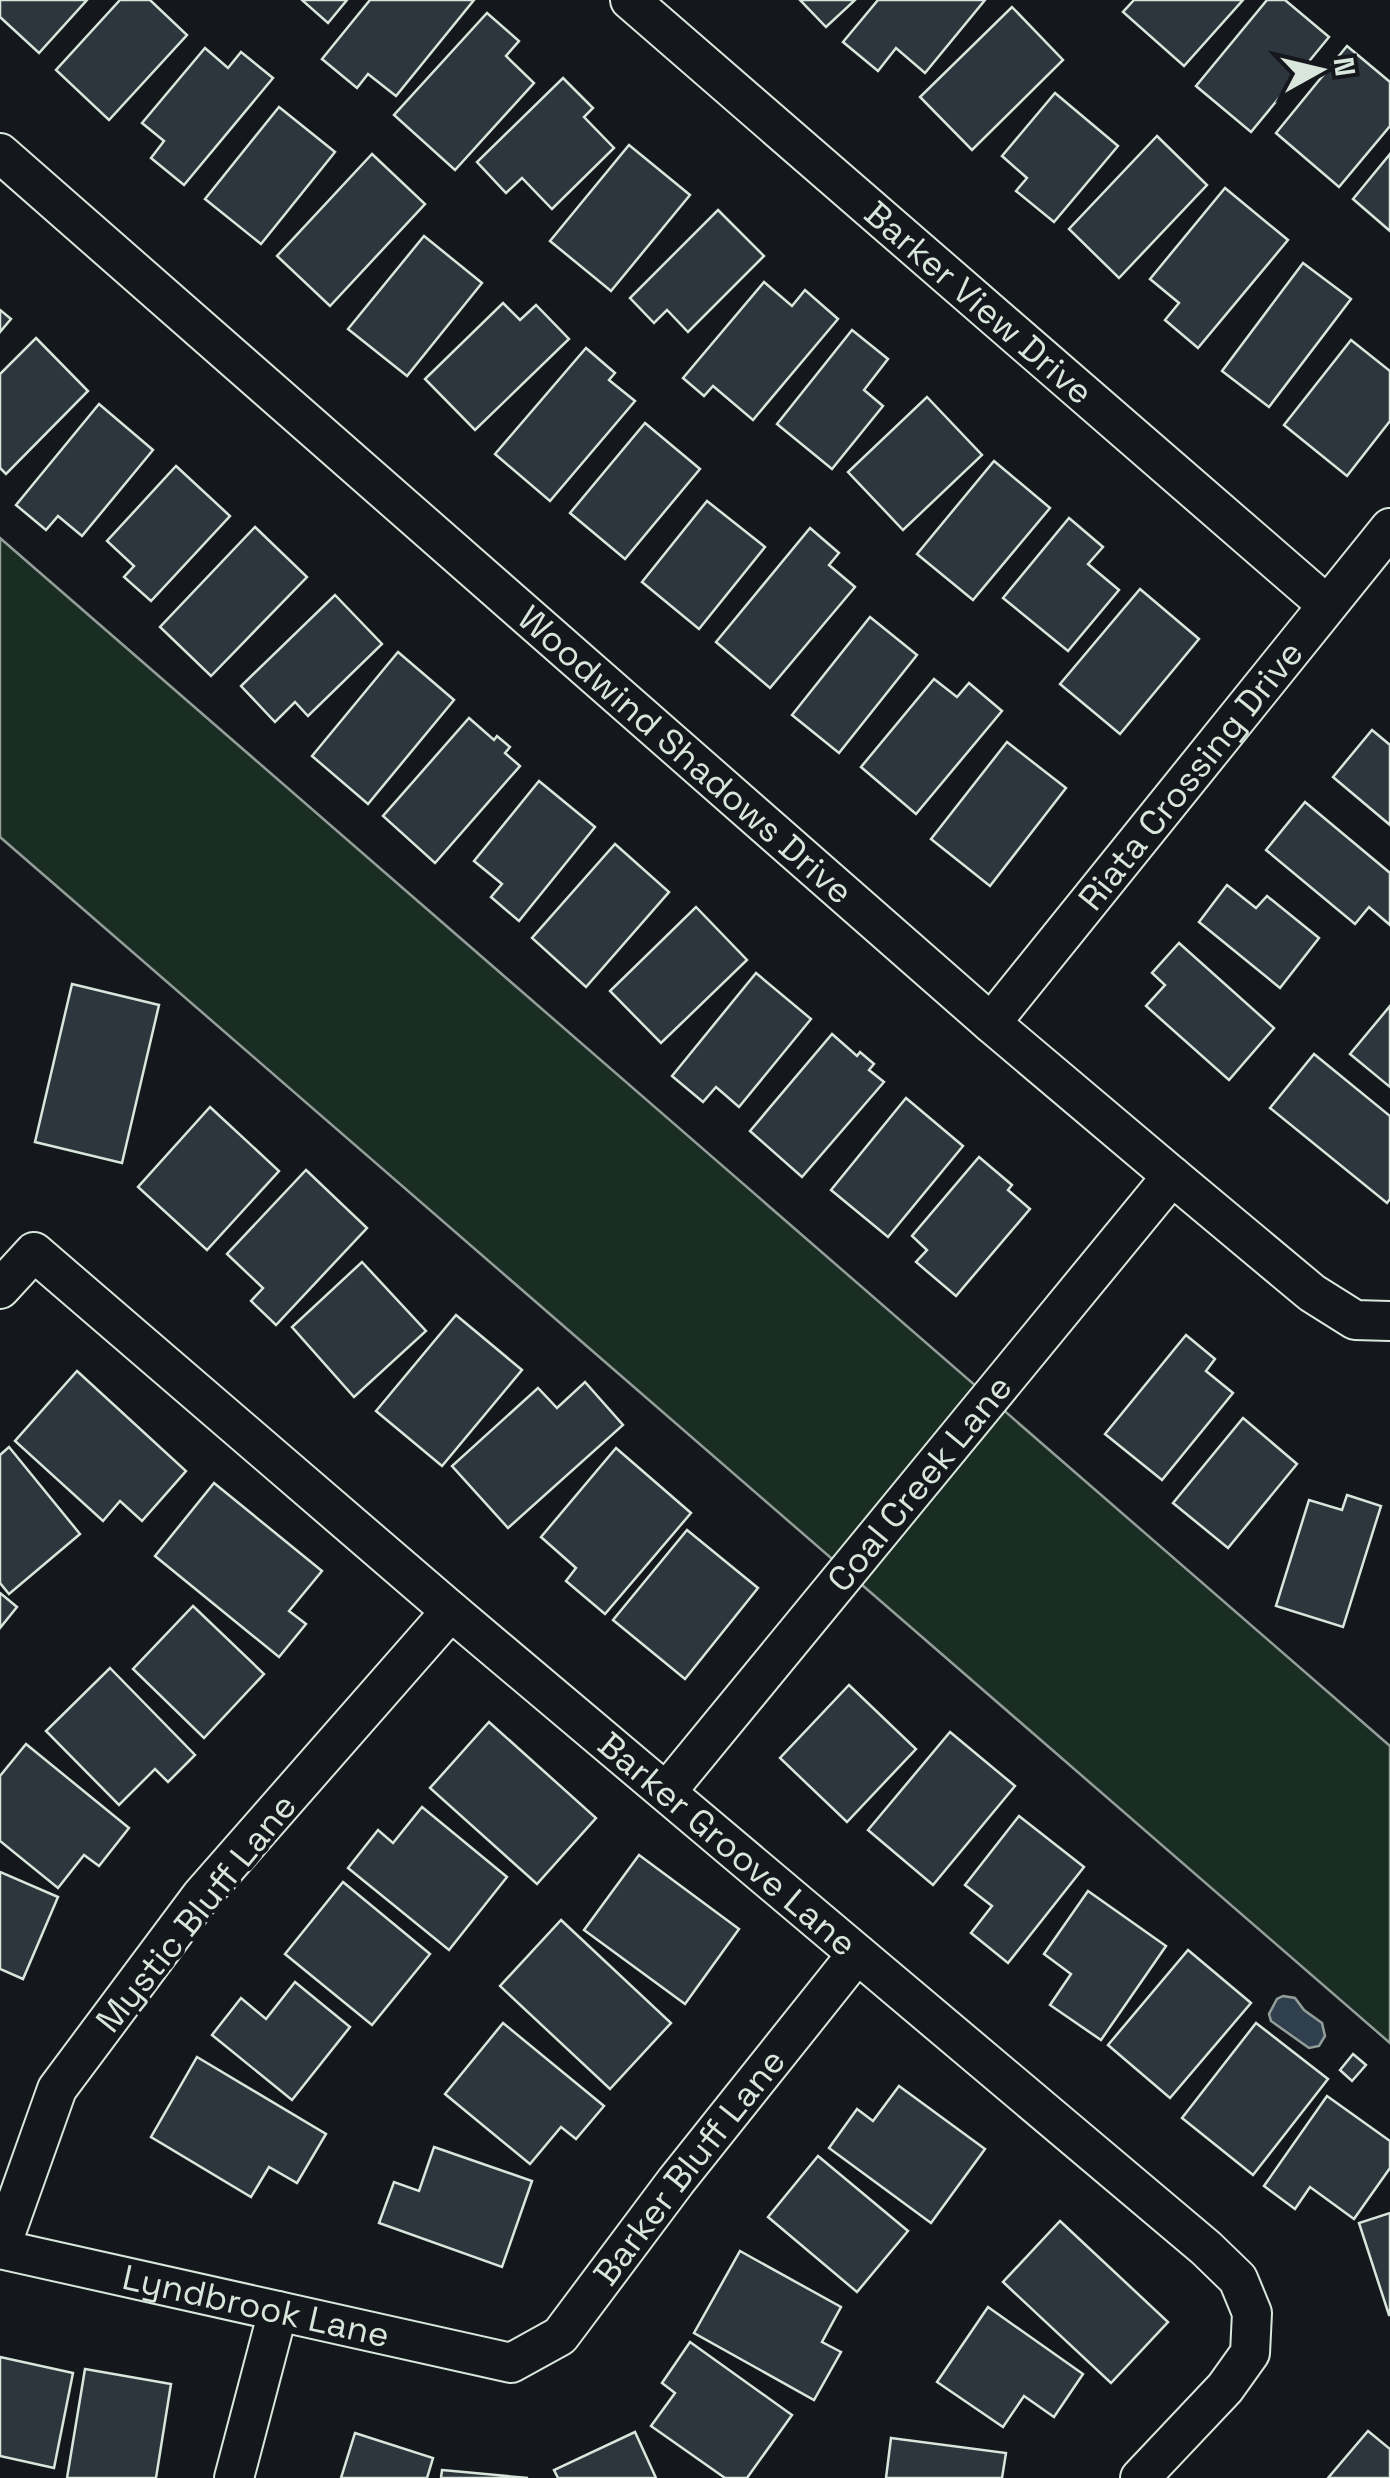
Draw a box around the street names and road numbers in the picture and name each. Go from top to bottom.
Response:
street label: Barker View Drive [856,192,1102,414]
street label: Woodwind Shadows Drive [509,596,862,913]
street label: Riata Crossing Drive [1069,632,1312,919]
street label: Coal Creek Lane [818,1366,1022,1601]
street label: Barker Groove Lane [589,1723,866,1966]
street label: Mystic Bluff Lane [86,1785,306,2041]
street label: Barker Bluff Lane [584,2040,795,2294]
street label: Lyndbrook Lane [118,2255,394,2357]

